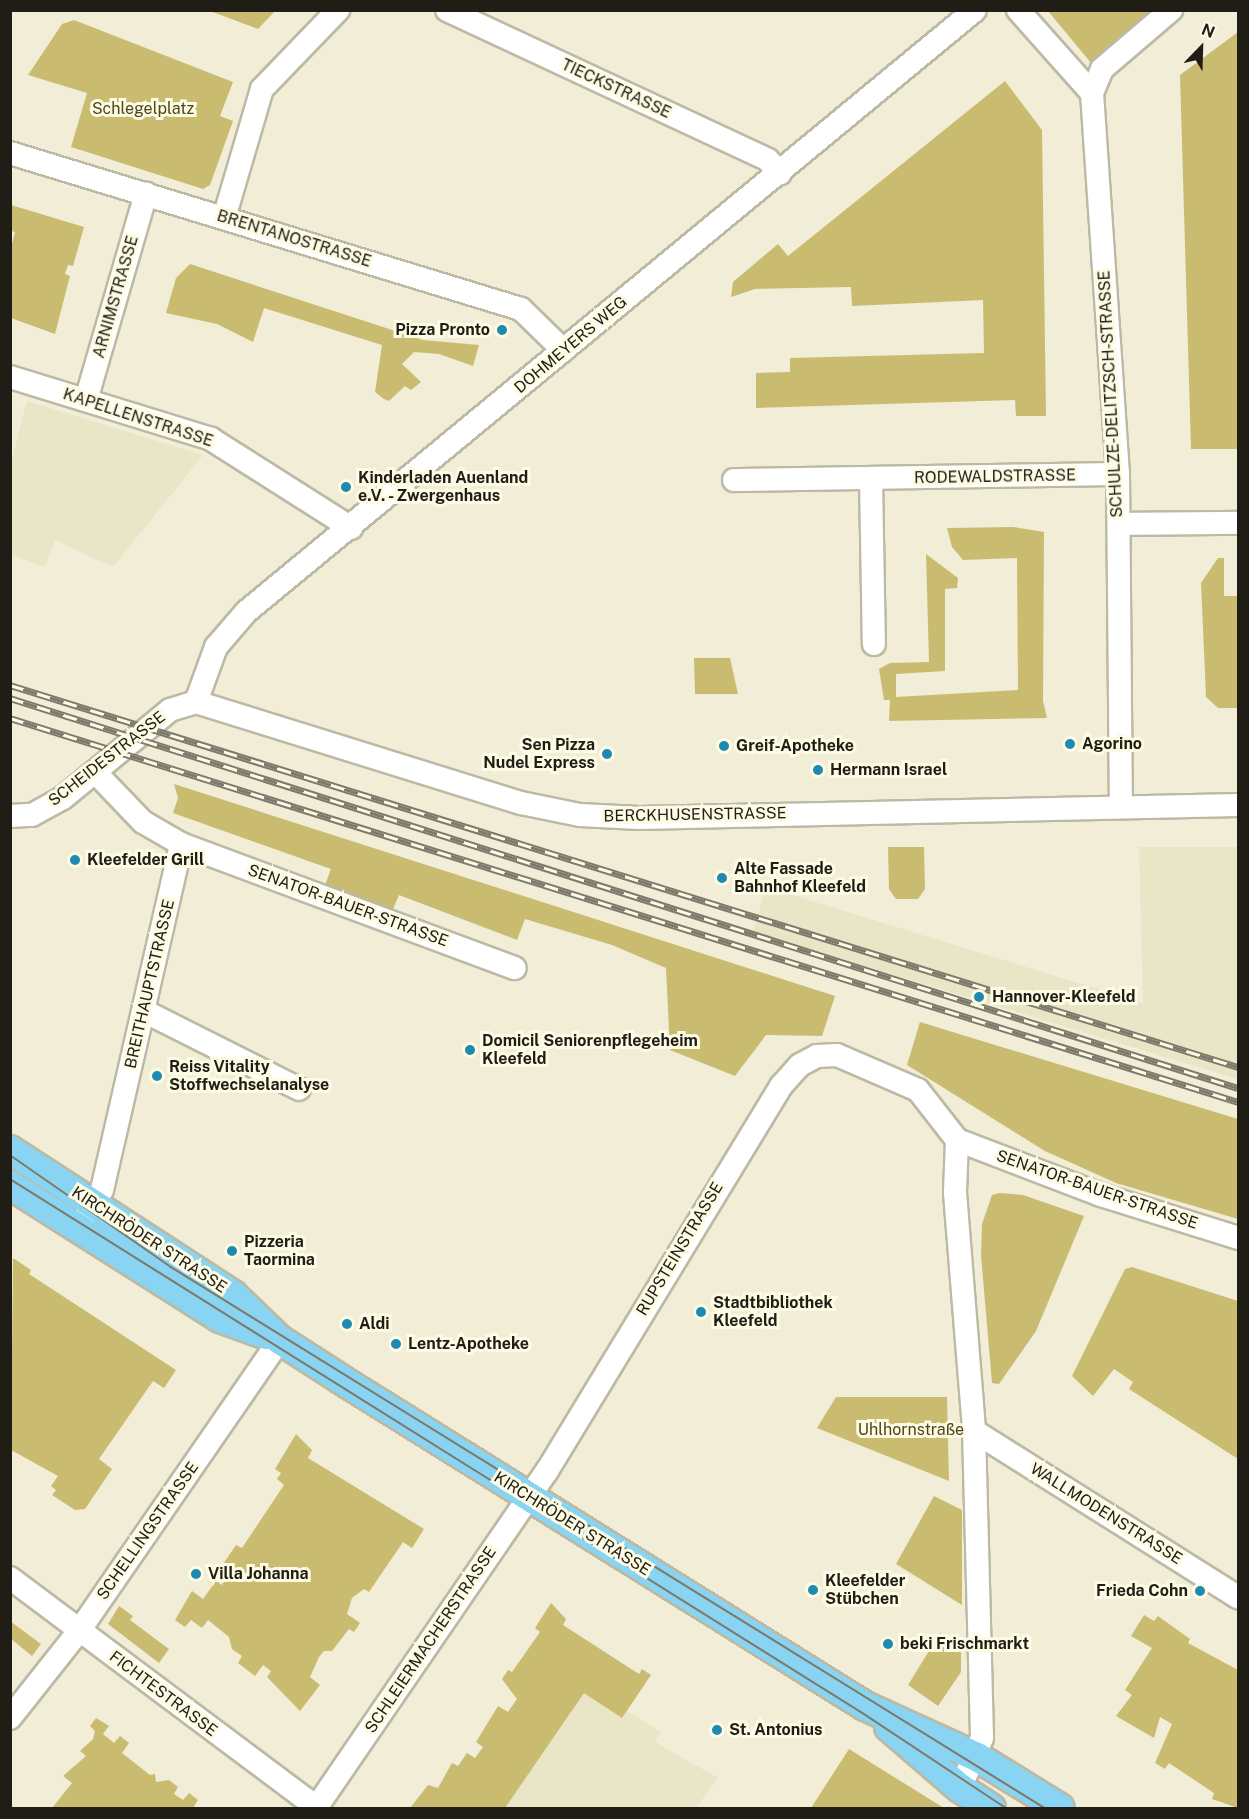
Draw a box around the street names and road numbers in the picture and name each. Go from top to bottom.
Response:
street label: TIECKSTRASSE [558,55,674,123]
street label: BRENTANOSTRASSE [215,206,373,272]
street label: ARNIMSTRASSE [89,234,143,360]
street label: SCHULZE-DELITZSCH-STRASSE [1095,270,1127,518]
street label: DOHMEYERS WEG [511,292,631,398]
street label: KAPELLENSTRASSE [61,385,215,451]
street label: RODEWALDSTRASSE [914,466,1076,488]
street label: SCHEIDESTRASSE [45,707,169,811]
street label: BERCKHUSENSTRASSE [603,804,787,826]
street label: SENATOR-BAUER-STRASSE [245,861,451,951]
street label: BREITHAUPTSTRASSE [121,898,179,1070]
street label: SENATOR-BAUER-STRASSE [994,1146,1200,1234]
street label: RUPSTEINSTRASSE [633,1179,727,1319]
street label: KIRCHRÖDER STRASSE [68,1183,230,1297]
street label: SCHELLINGSTRASSE [93,1458,203,1604]
street label: WALLMODENSTRASSE [1026,1459,1186,1569]
street label: KIRCHRÖDER STRASSE [490,1468,654,1580]
street label: SCHLEIERMACHERSTRASSE [361,1543,501,1737]
street label: FICHTESTRASSE [105,1647,221,1741]

